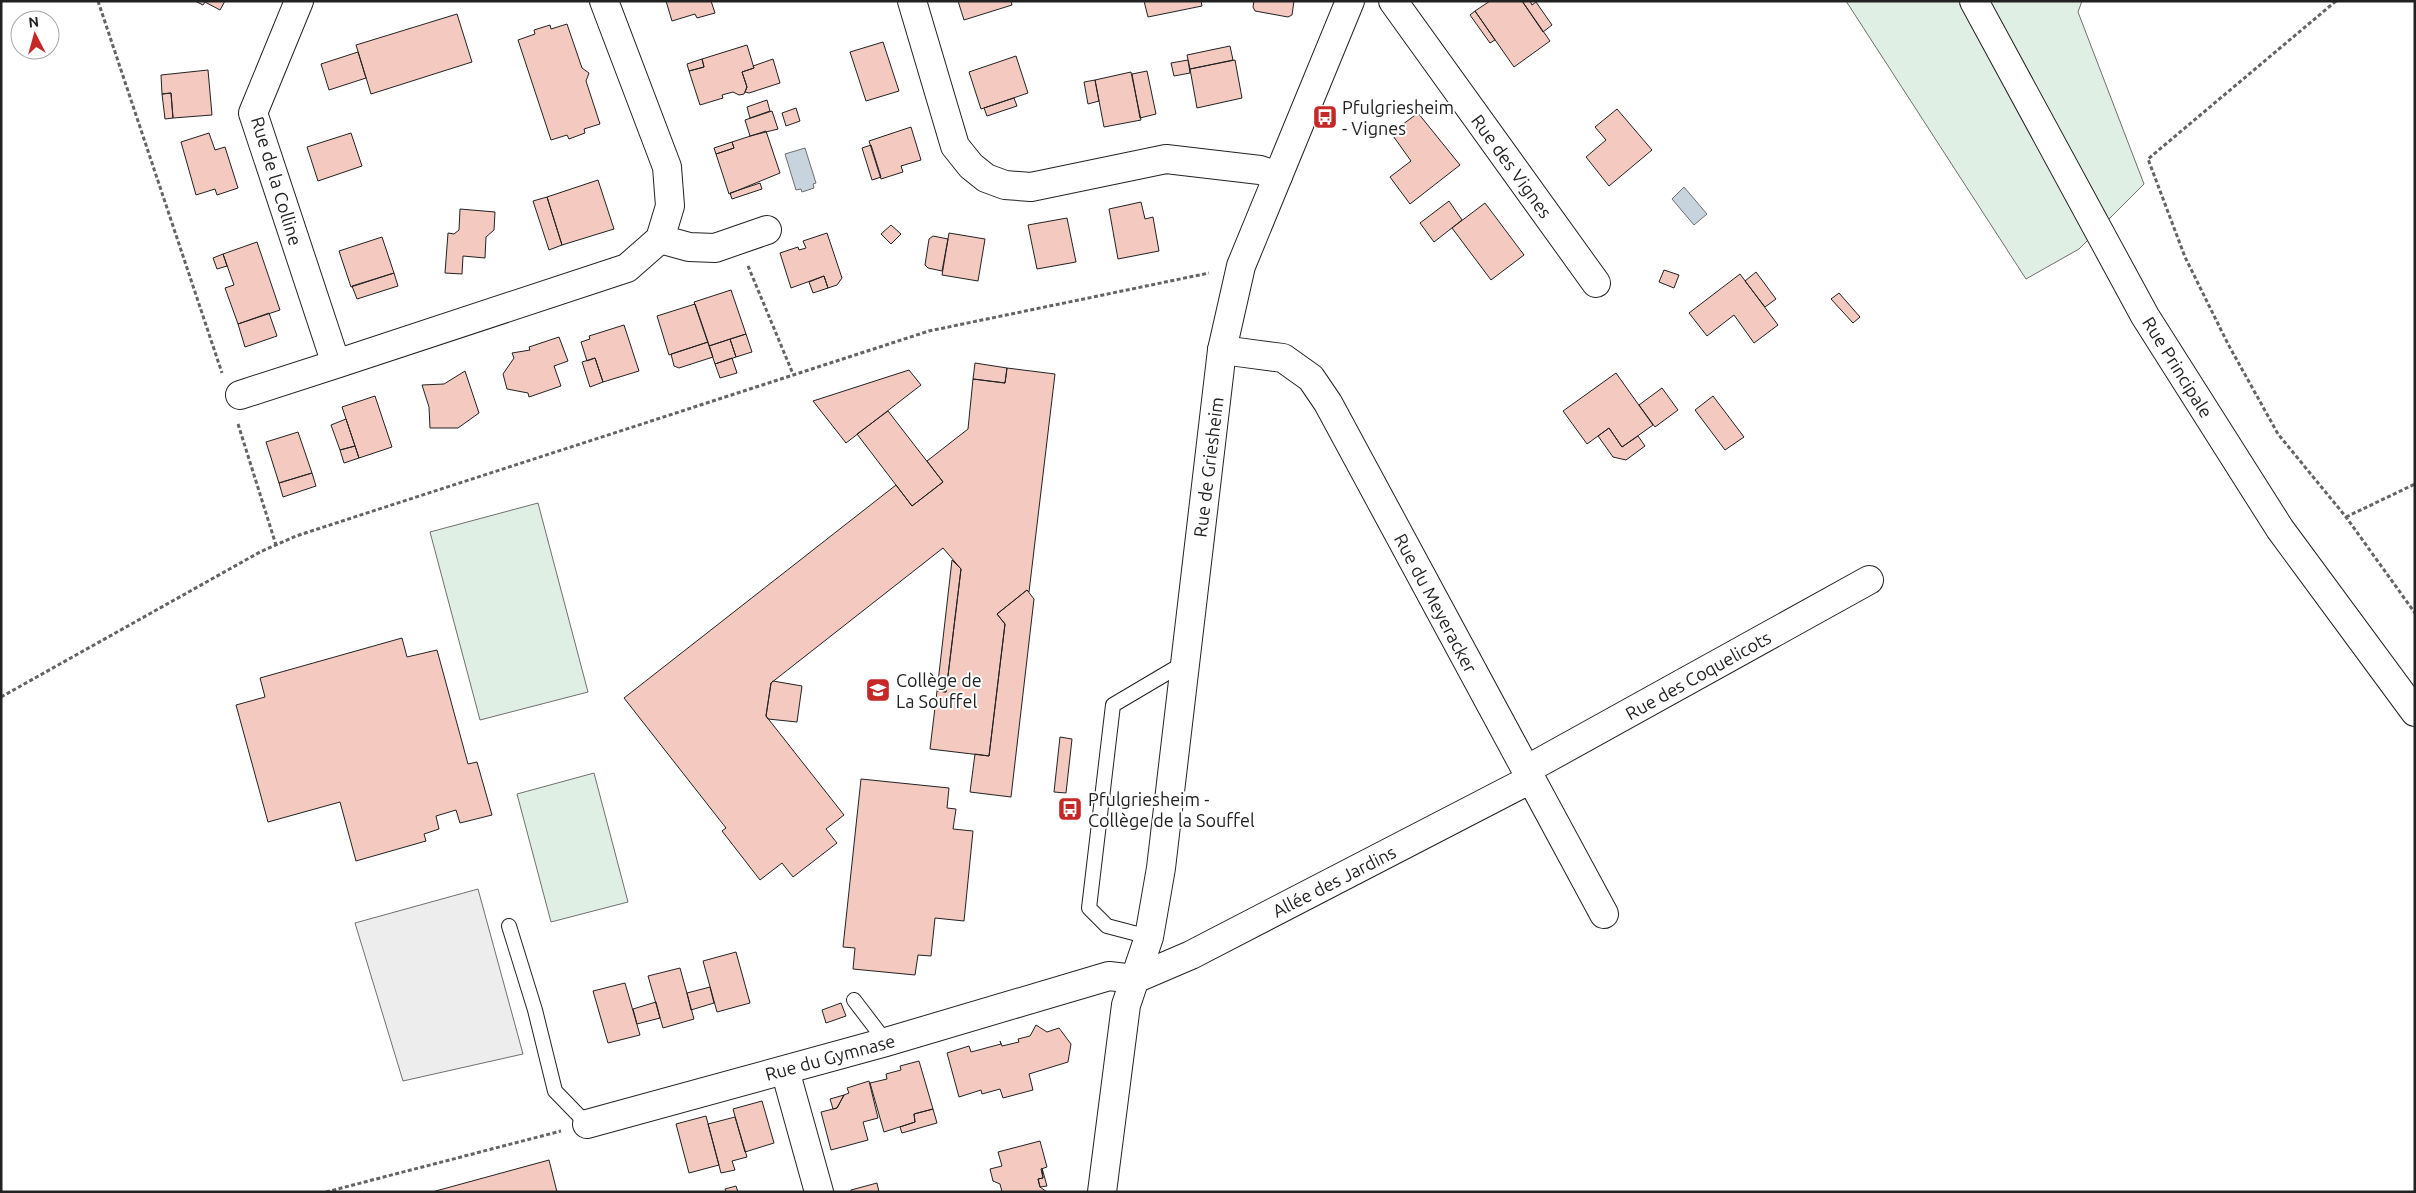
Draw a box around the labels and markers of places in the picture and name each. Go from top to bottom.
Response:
place label: Pfulgriesheim - Vignes [1342,97,1454,138]
bus stop icon: Pfulgriesheim - Vignes [1312,104,1338,130]
place label: Collège de La Souffel [896,670,982,711]
school or university icon: Collège de La Souffel [865,677,891,703]
place label: Pfulgriesheim - Collège de la Souffel [1088,789,1255,830]
bus stop icon: Pfulgriesheim - Collège de la Souffel [1057,796,1083,822]

